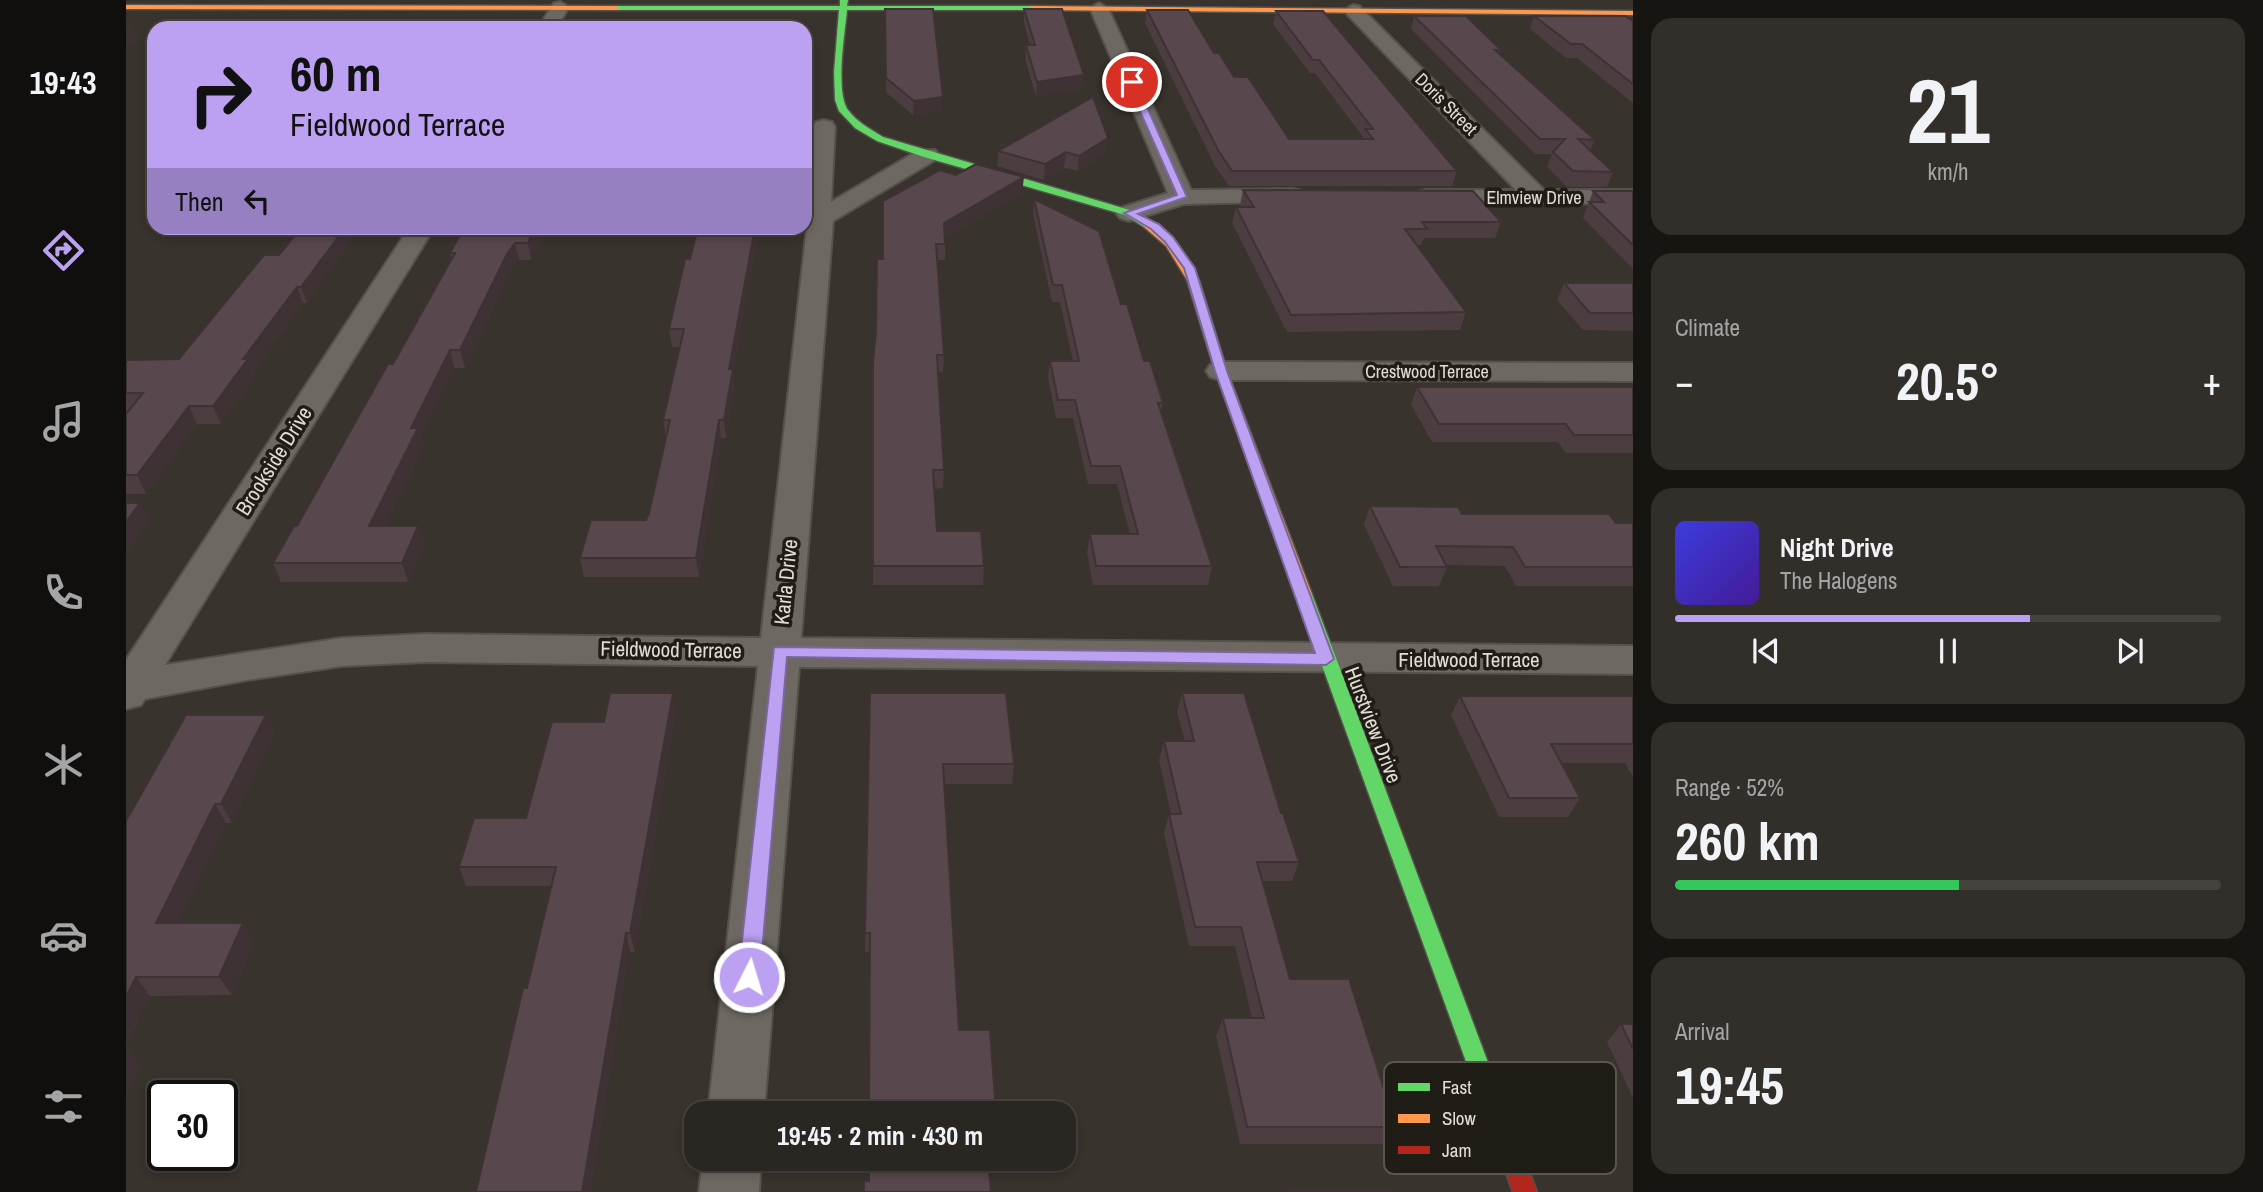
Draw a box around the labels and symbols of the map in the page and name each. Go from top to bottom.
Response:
pin [1102,52,1162,112]
street label: Doris Street [1410,67,1483,140]
street label: Elmview Drive [1486,185,1582,210]
street label: Crestwood Terrace [1365,359,1489,384]
street label: Brookside Drive [229,401,319,521]
street label: Karla Drive [767,538,804,626]
street label: Fieldwood Terrace [600,634,742,665]
street label: Fieldwood Terrace [1398,645,1540,674]
street label: Hurstview Drive [1338,662,1409,787]
position arrow [712,940,786,1014]
legend [1384,1062,1616,1174]
text: Fast [1442,1074,1472,1100]
speed limit sign: 30 [147,1080,238,1171]
text: Slow [1442,1105,1477,1131]
text: Jam [1442,1137,1471,1163]

